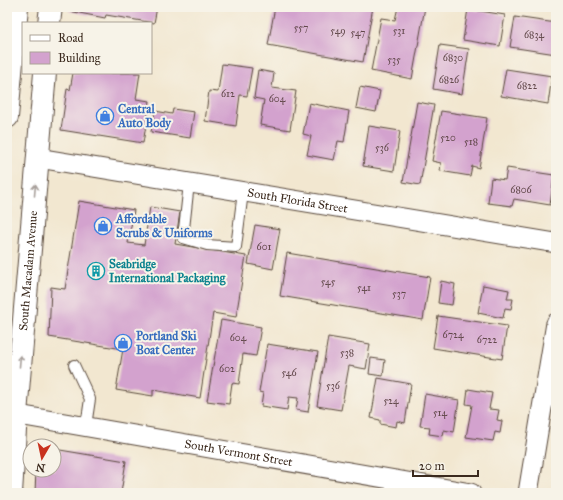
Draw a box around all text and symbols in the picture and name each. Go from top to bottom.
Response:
legend [22,22,152,74]
house number: 557 [294,22,308,34]
house number: 549 [330,25,346,37]
house number: 531 [393,25,405,37]
house number: 547 [351,27,365,39]
house number: 6834 [524,29,544,41]
text: Road [58,31,84,45]
text: Building [58,51,101,66]
house number: 6830 [443,52,463,64]
house number: 535 [387,54,401,66]
house number: 6826 [439,74,460,86]
house number: 6822 [517,80,537,92]
house number: 612 [221,88,235,100]
house number: 604 [269,93,286,105]
place label: Central Auto Body [117,102,172,131]
shop icon: Central Auto Body [95,106,115,126]
house number: 520 [440,132,456,144]
house number: 518 [464,136,478,148]
house number: 536 [375,142,390,154]
one-way arrow [32,184,39,197]
house number: 6806 [510,184,533,196]
street label: South Florida Street [246,185,349,216]
street label: South Macadam Avenue [16,210,40,331]
place label: Affordable Scrubs & Uniforms [115,212,213,240]
shop icon: Affordable Scrubs & Uniforms [93,216,113,236]
house number: 601 [257,241,271,253]
place label: Seabridge International Packaging [109,257,226,286]
building icon: Seabridge International Packaging [86,261,106,281]
house number: 545 [321,276,336,288]
house number: 541 [357,282,371,294]
house number: 537 [392,288,406,300]
place label: Portland Ski Boat Center [136,329,197,357]
house number: 6724 [443,329,464,341]
house number: 604 [230,332,247,344]
shop icon: Portland Ski Boat Center [113,333,133,353]
house number: 6722 [477,334,497,346]
house number: 538 [340,347,354,359]
one-way arrow [17,355,24,368]
house number: 602 [219,363,235,375]
house number: 546 [281,367,297,379]
house number: 536 [326,380,341,392]
house number: 524 [383,395,399,407]
house number: 514 [433,407,448,419]
street label: South Vermont Street [184,437,294,469]
north arrow [22,438,62,478]
scale bar [413,452,478,478]
text: 20 m [419,459,445,473]
text: N [34,460,46,475]

